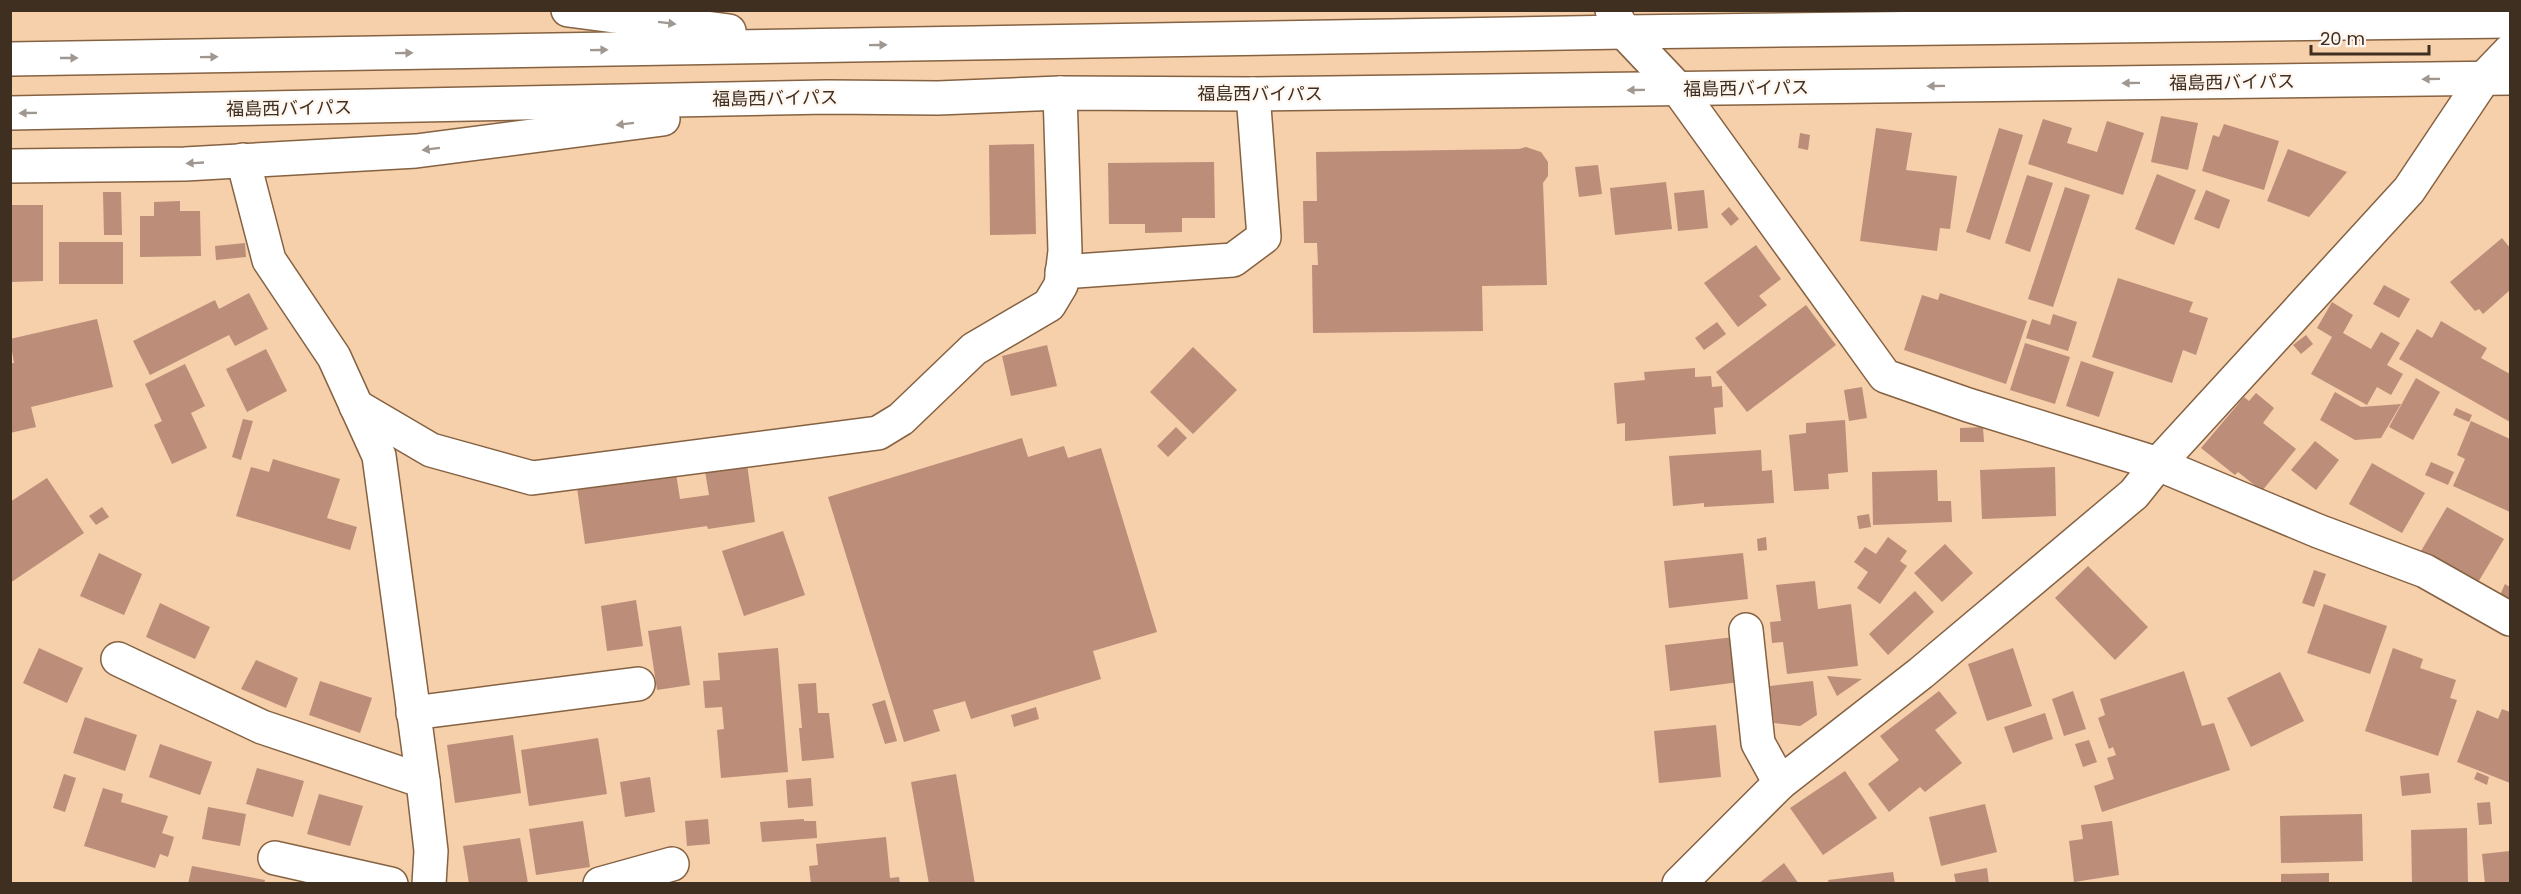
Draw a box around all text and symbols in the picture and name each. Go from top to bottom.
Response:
one-way arrow [658,18,677,28]
scale bar [2311,18,2430,56]
text: 20 m [2320,26,2365,51]
one-way arrow [869,40,888,50]
one-way arrow [590,45,609,55]
one-way arrow [395,48,414,58]
one-way arrow [200,52,219,61]
one-way arrow [59,53,78,63]
street label: 福島西バイパス [2169,68,2295,96]
street label: 福島西バイパス [1683,74,1809,102]
one-way arrow [2422,74,2441,84]
one-way arrow [2122,78,2141,88]
street label: 福島西バイパス [1197,81,1323,106]
one-way arrow [1927,81,1946,91]
street label: 福島西バイパス [712,84,838,112]
one-way arrow [1627,85,1646,94]
street label: 福島西バイパス [226,94,352,122]
one-way arrow [18,108,37,118]
one-way arrow [615,119,634,128]
one-way arrow [422,144,441,153]
one-way arrow [185,159,204,168]

